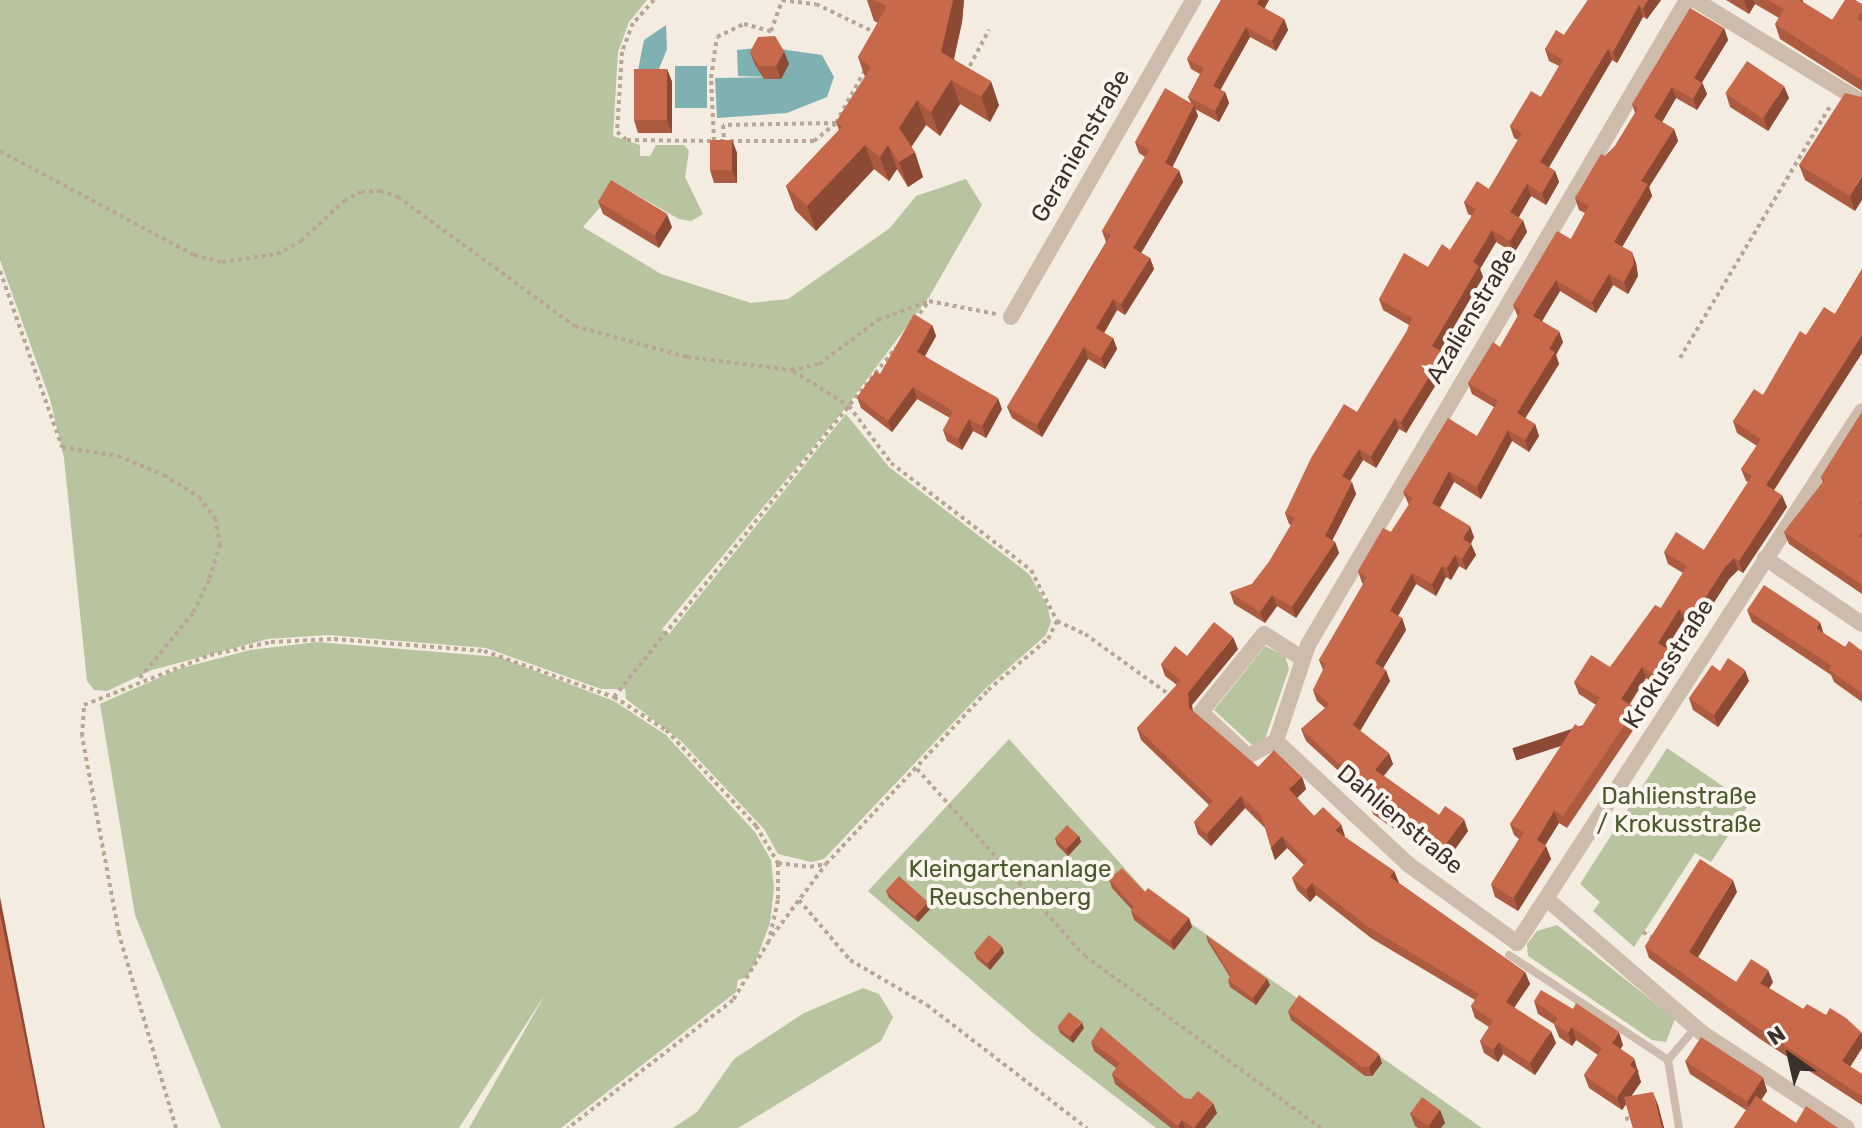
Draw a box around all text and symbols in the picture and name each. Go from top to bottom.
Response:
street label: Geranienstraße [1026,64,1136,228]
street label: Azalienstraße [1420,243,1524,389]
street label: Krokusstraße [1618,594,1720,734]
street label: Dahlienstraße [1331,759,1469,881]
park label: Dahlienstraße / Krokusstraße [1597,783,1761,839]
park label: Kleingartenanlage Reuschenberg [909,856,1111,912]
north arrow [1750,1016,1830,1096]
text: N [1762,1020,1790,1051]

